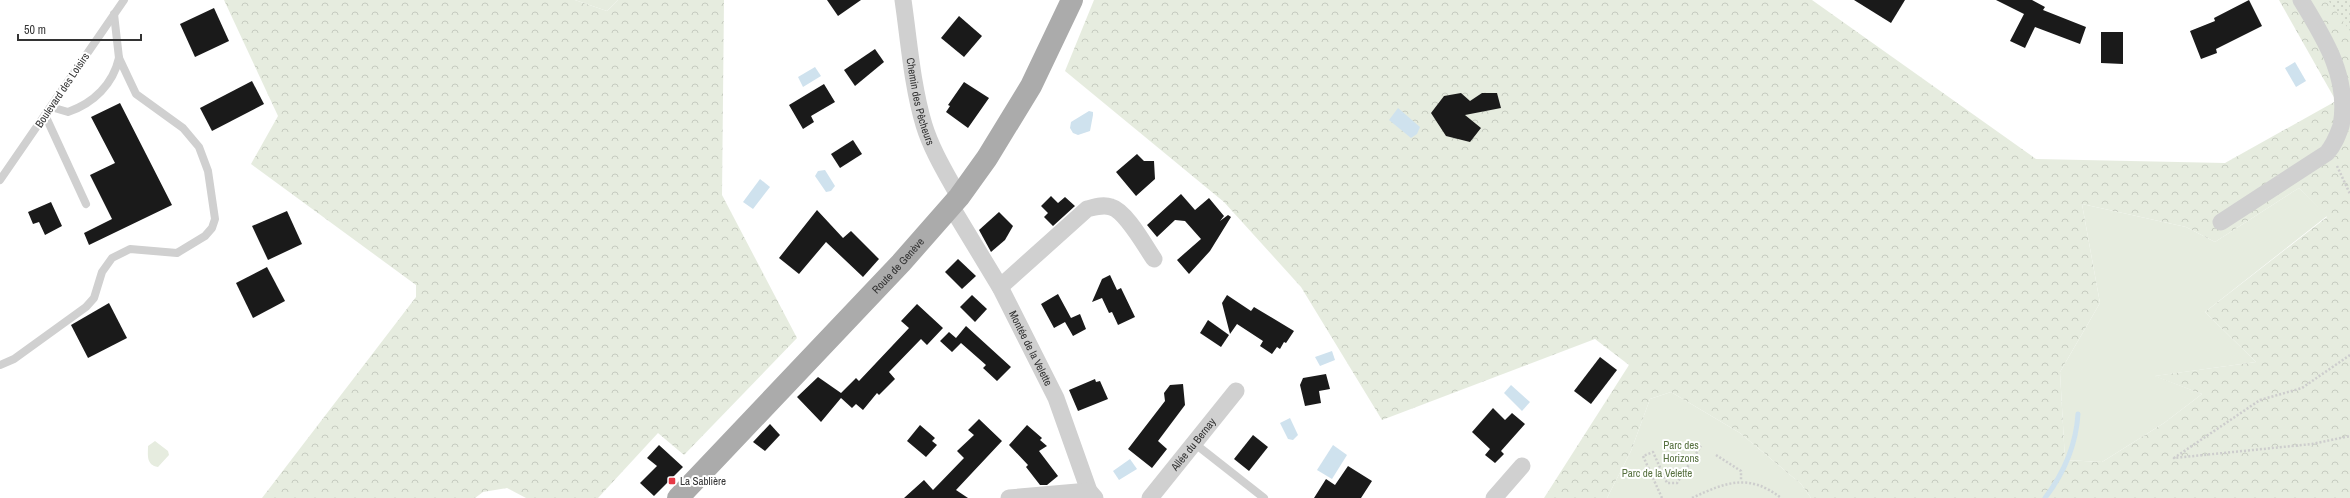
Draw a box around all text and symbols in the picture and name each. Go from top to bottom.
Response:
scale bar [18,16,141,42]
text: 50 m [24,22,46,38]
street label: Boulevard des Loisirs [32,50,92,130]
street label: Chemin des Pêcheurs [904,57,938,148]
street label: Route de Genève [869,235,927,296]
street label: Montée de la Velette [1006,308,1056,388]
street label: Allée du Bernay [1167,415,1219,474]
park label: Parc des Horizons [1663,438,1700,465]
park label: Parc de la Velette [1622,466,1692,480]
place label: La Sablière [680,474,726,488]
marker: La Sablière [667,476,677,486]

